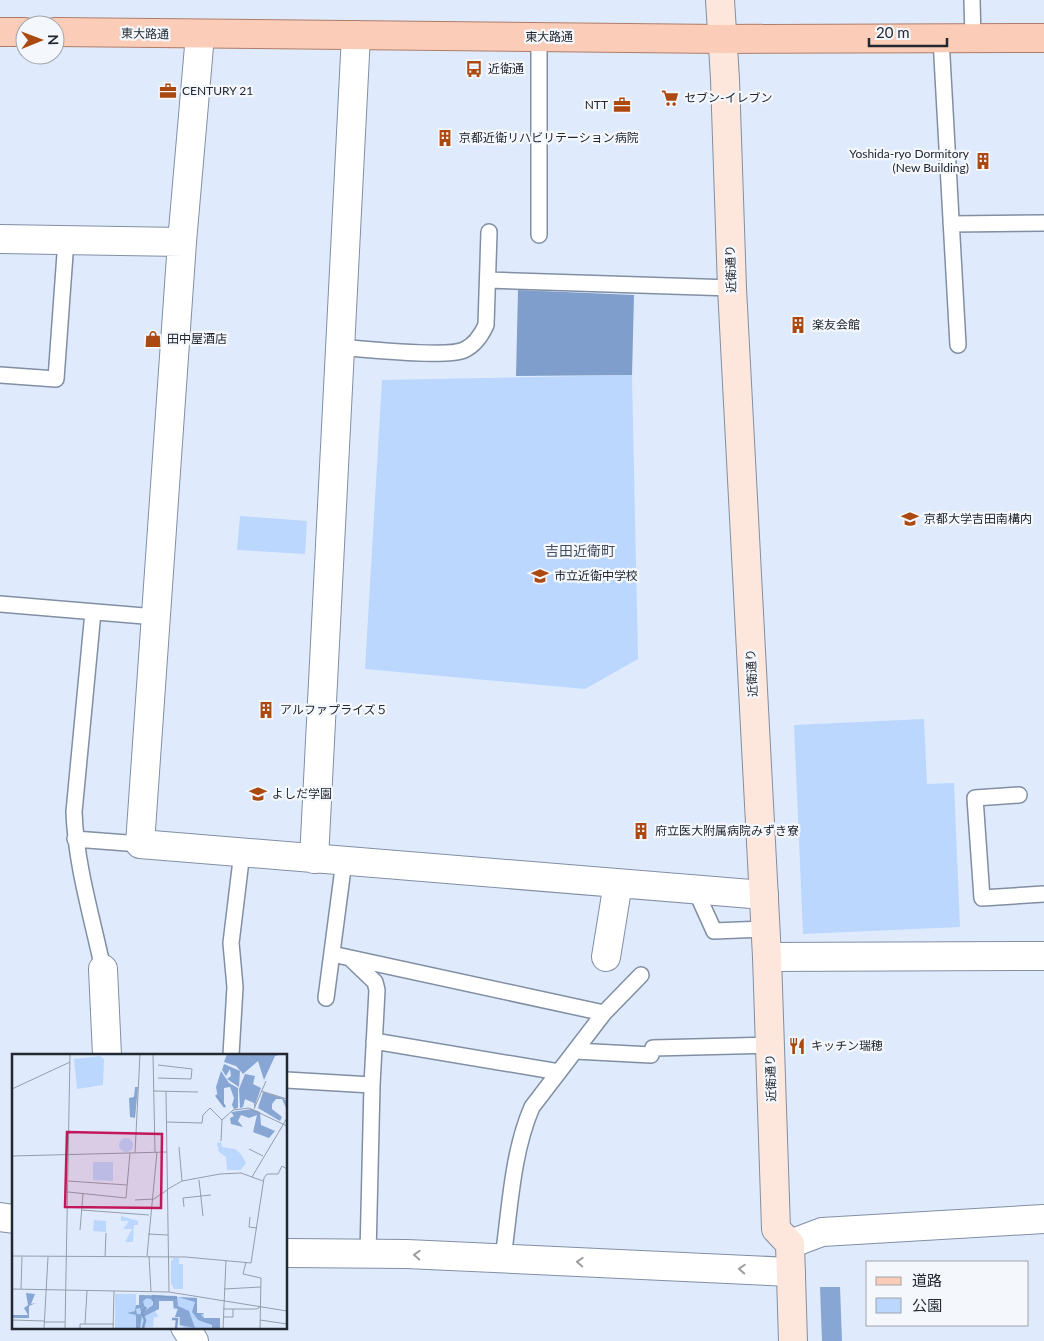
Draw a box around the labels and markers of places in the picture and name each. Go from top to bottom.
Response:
bus stop icon: 近衛通 [464,59,484,79]
place label: 近衛通 [488,61,524,76]
office icon: CENTURY 21 [158,81,178,101]
place label: CENTURY 21 [182,83,253,98]
supermarket icon: セブン-イレブン [660,88,680,108]
place label: セブン-イレブン [684,90,772,105]
office icon: NTT [612,95,632,115]
place label: NTT [585,97,608,112]
building icon: 京都近衛リハビリテーション病院 [435,128,455,148]
place label: 京都近衛リハビリテーション病院 [459,130,639,145]
place label: Yoshida-ryo Dormitory (New Building) [849,146,970,175]
building icon: Yoshida-ryo Dormitory (New Building) [973,151,993,171]
building icon: 楽友会館 [788,315,808,335]
place label: 楽友会館 [812,317,860,332]
shop icon: 田中屋酒店 [143,329,163,349]
place label: 田中屋酒店 [167,331,227,346]
school or university icon: 京都大学吉田南構内 [900,509,920,529]
place label: 京都大学吉田南構内 [924,511,1032,526]
school or university icon: 市立近衛中学校 [530,566,550,586]
place label: 市立近衛中学校 [554,568,638,583]
building icon: アルファプライズ５ [256,700,276,720]
place label: アルファプライズ５ [280,702,388,717]
school or university icon: よしだ学園 [248,784,268,804]
place label: よしだ学園 [272,786,332,801]
building icon: 府立医大附属病院みずき寮 [631,821,651,841]
place label: 府立医大附属病院みずき寮 [655,823,799,838]
restaurant icon: キッチン瑞穂 [787,1036,807,1056]
place label: キッチン瑞穂 [811,1038,883,1053]

